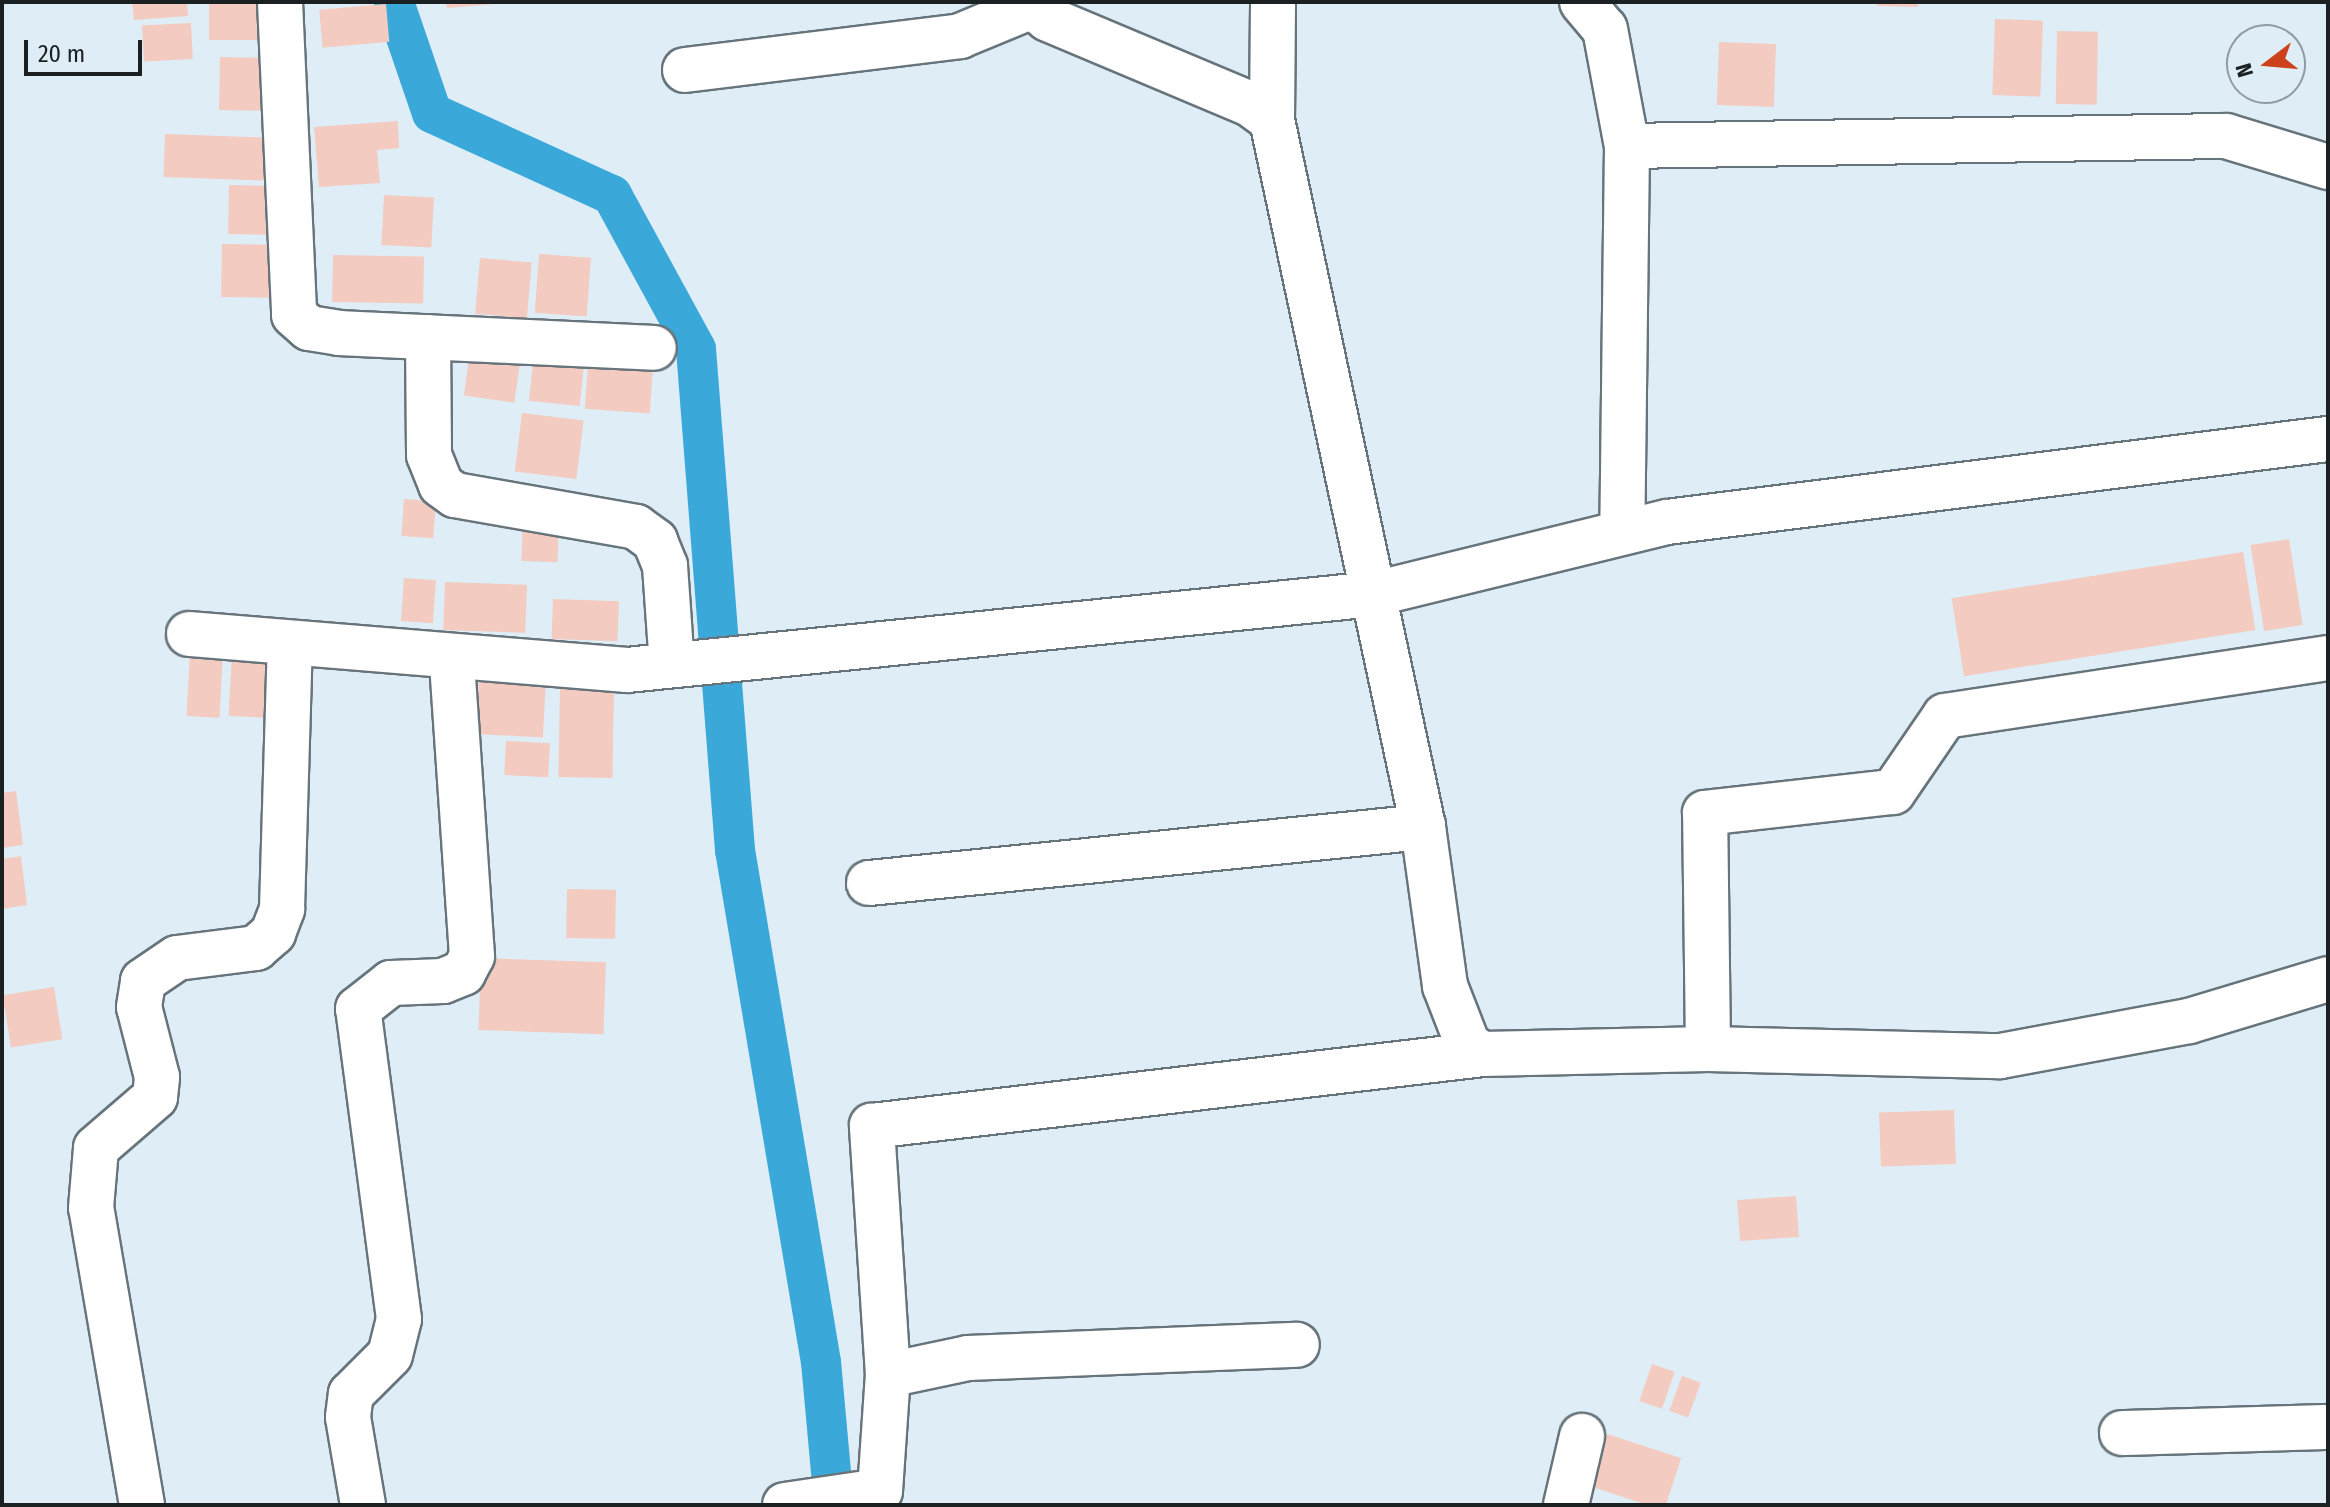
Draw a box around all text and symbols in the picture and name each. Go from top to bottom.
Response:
scale bar [28,24,146,74]
north arrow [2226,24,2306,104]
text: 20 m [38,40,85,68]
text: N [2230,60,2259,80]

